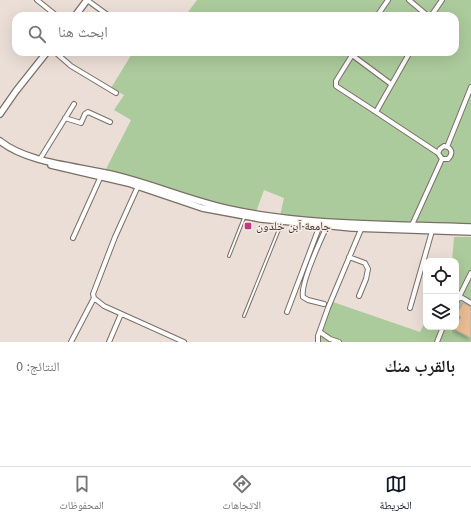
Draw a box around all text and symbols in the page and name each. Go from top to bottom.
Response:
search box [12,12,459,56]
icon: search [26,23,48,45]
text: ابحث هنا [58,23,108,41]
place label: جامعة آبن خلدون [256,219,331,233]
marker: جامعة آبن خلدون [243,221,253,231]
map controls [423,258,459,330]
button: locate [423,258,459,294]
button: layers [423,294,459,330]
text: بالقرب منك [385,356,455,377]
text: النتائج: 0 [16,359,60,374]
tab: المحفوظات [59,473,104,516]
tab: الاتجاهات [222,473,261,516]
tab: الخريطة [379,473,412,516]

